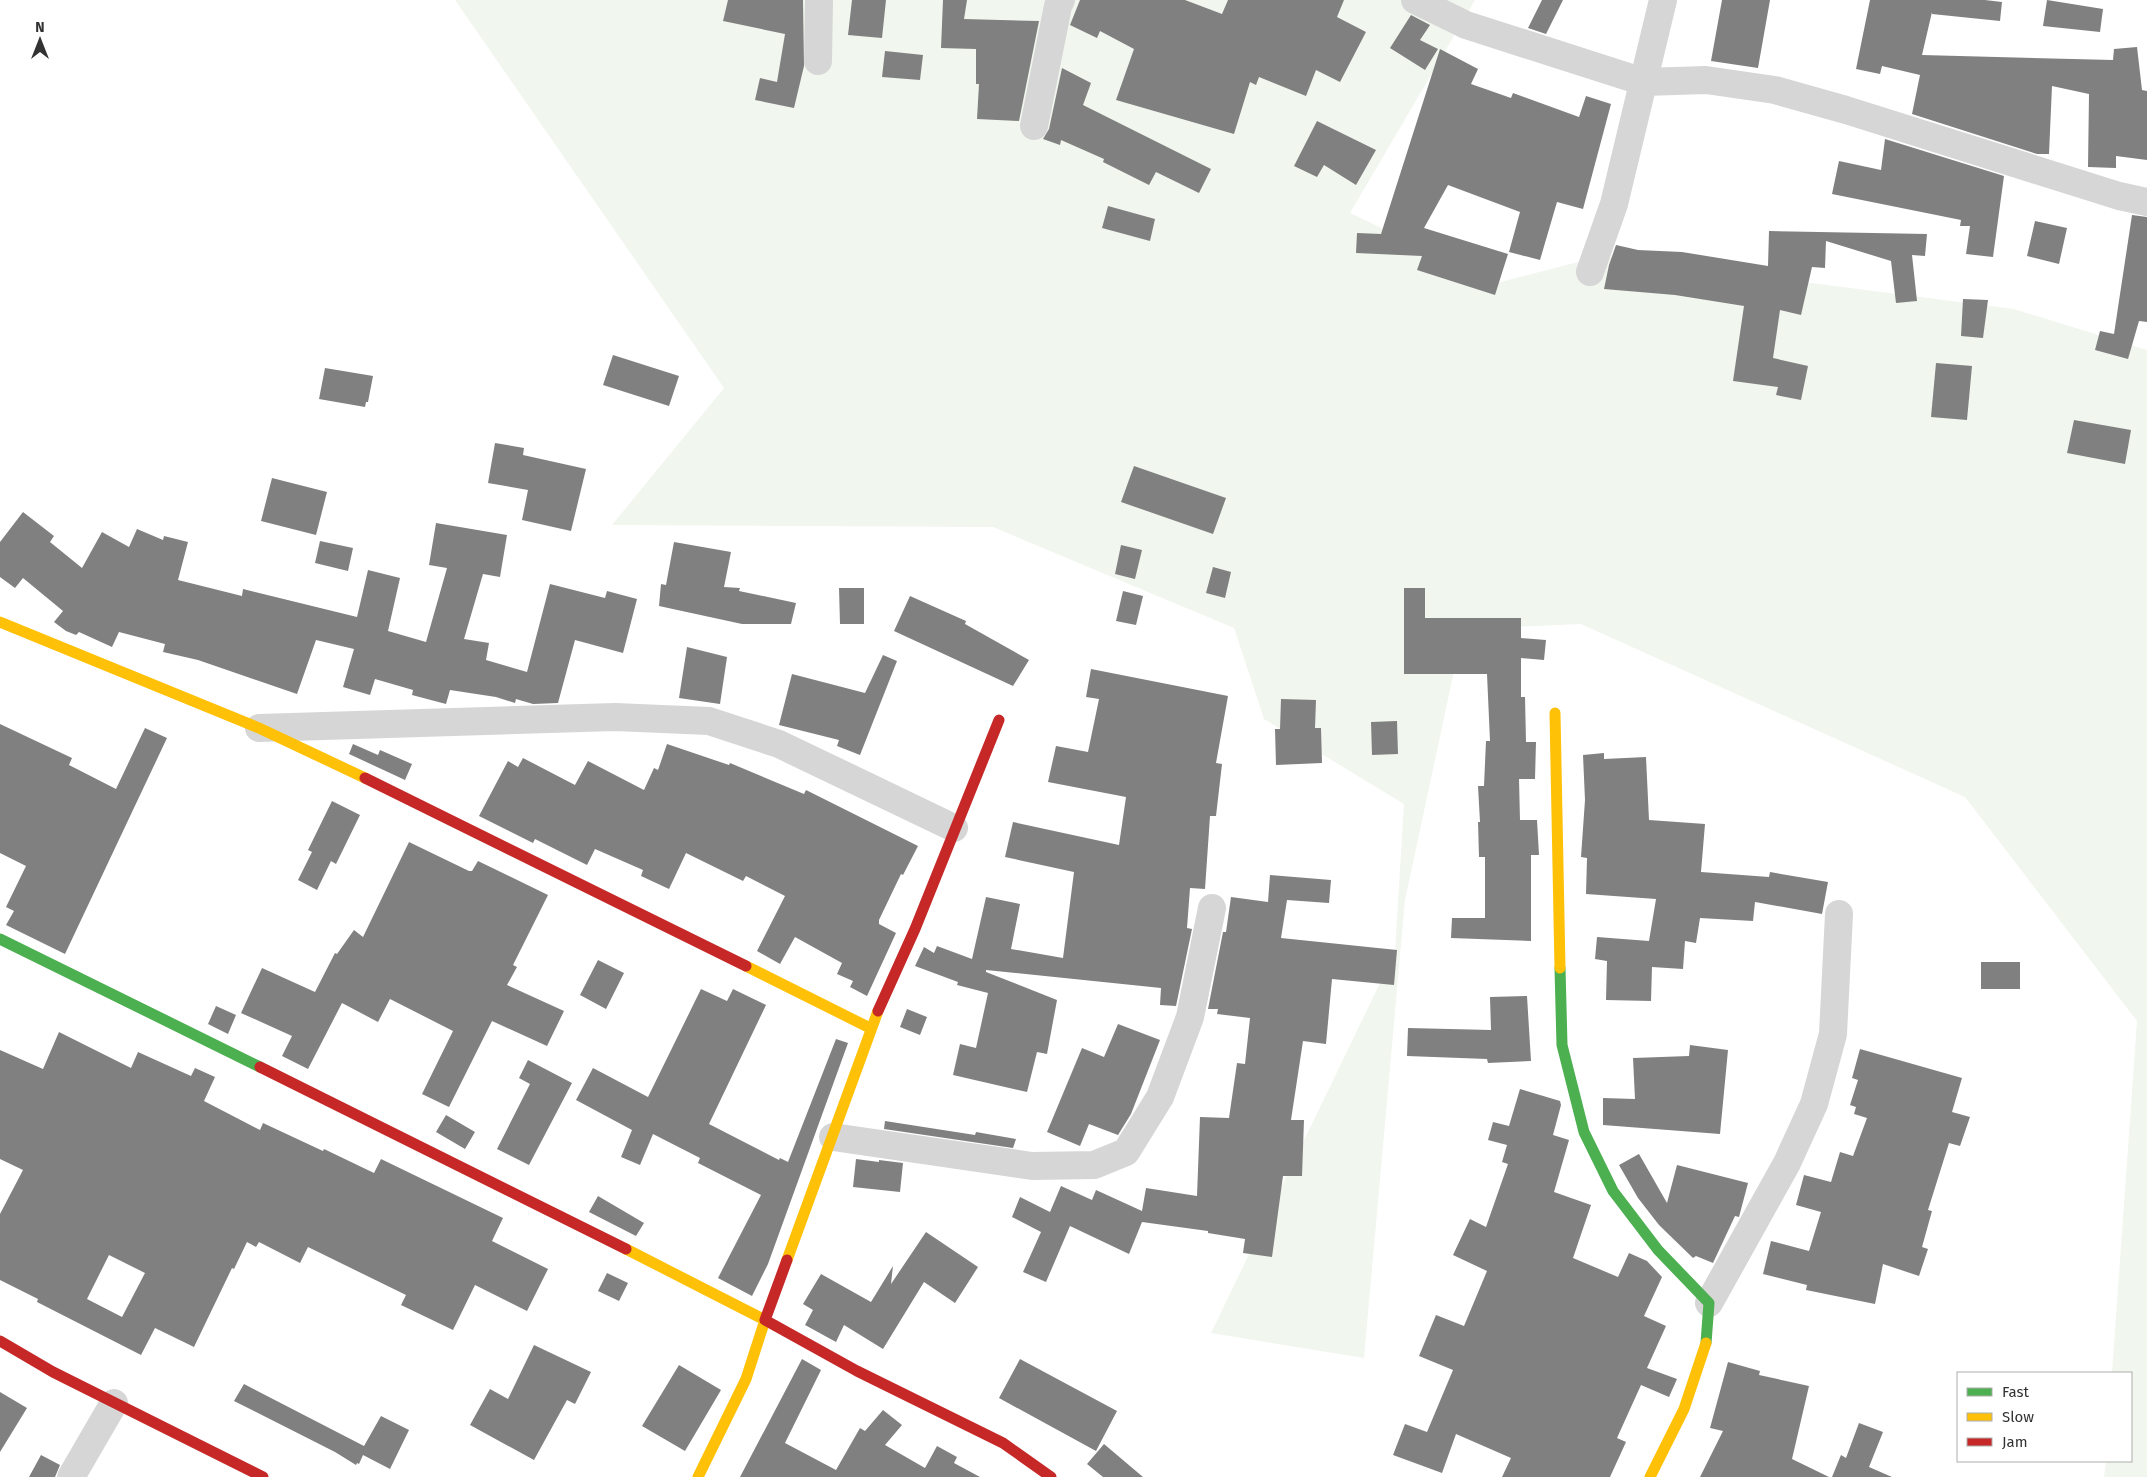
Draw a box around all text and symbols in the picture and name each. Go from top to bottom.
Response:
north arrow [15,15,65,65]
text: N [35,19,45,36]
legend [1957,1372,2132,1462]
text: Fast [2002,1383,2029,1401]
text: Slow [2002,1408,2034,1426]
text: Jam [2002,1433,2028,1451]

